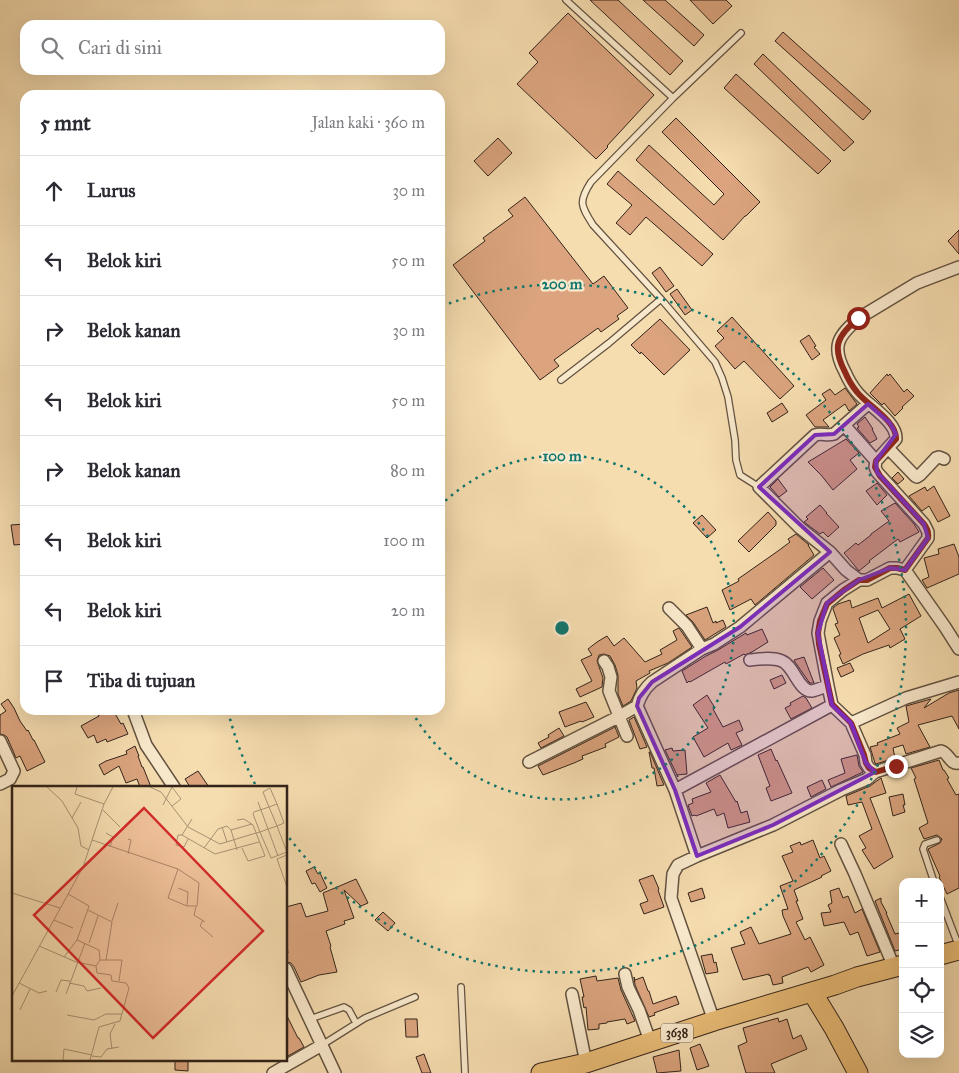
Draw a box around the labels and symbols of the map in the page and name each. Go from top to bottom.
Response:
text: 200 m [542,275,583,293]
route start [847,307,870,330]
text: 100 m [542,447,582,465]
centre of rings [553,619,571,637]
route end [885,755,908,778]
inset map [12,786,288,1060]
road number: 3638 [661,1024,693,1042]

